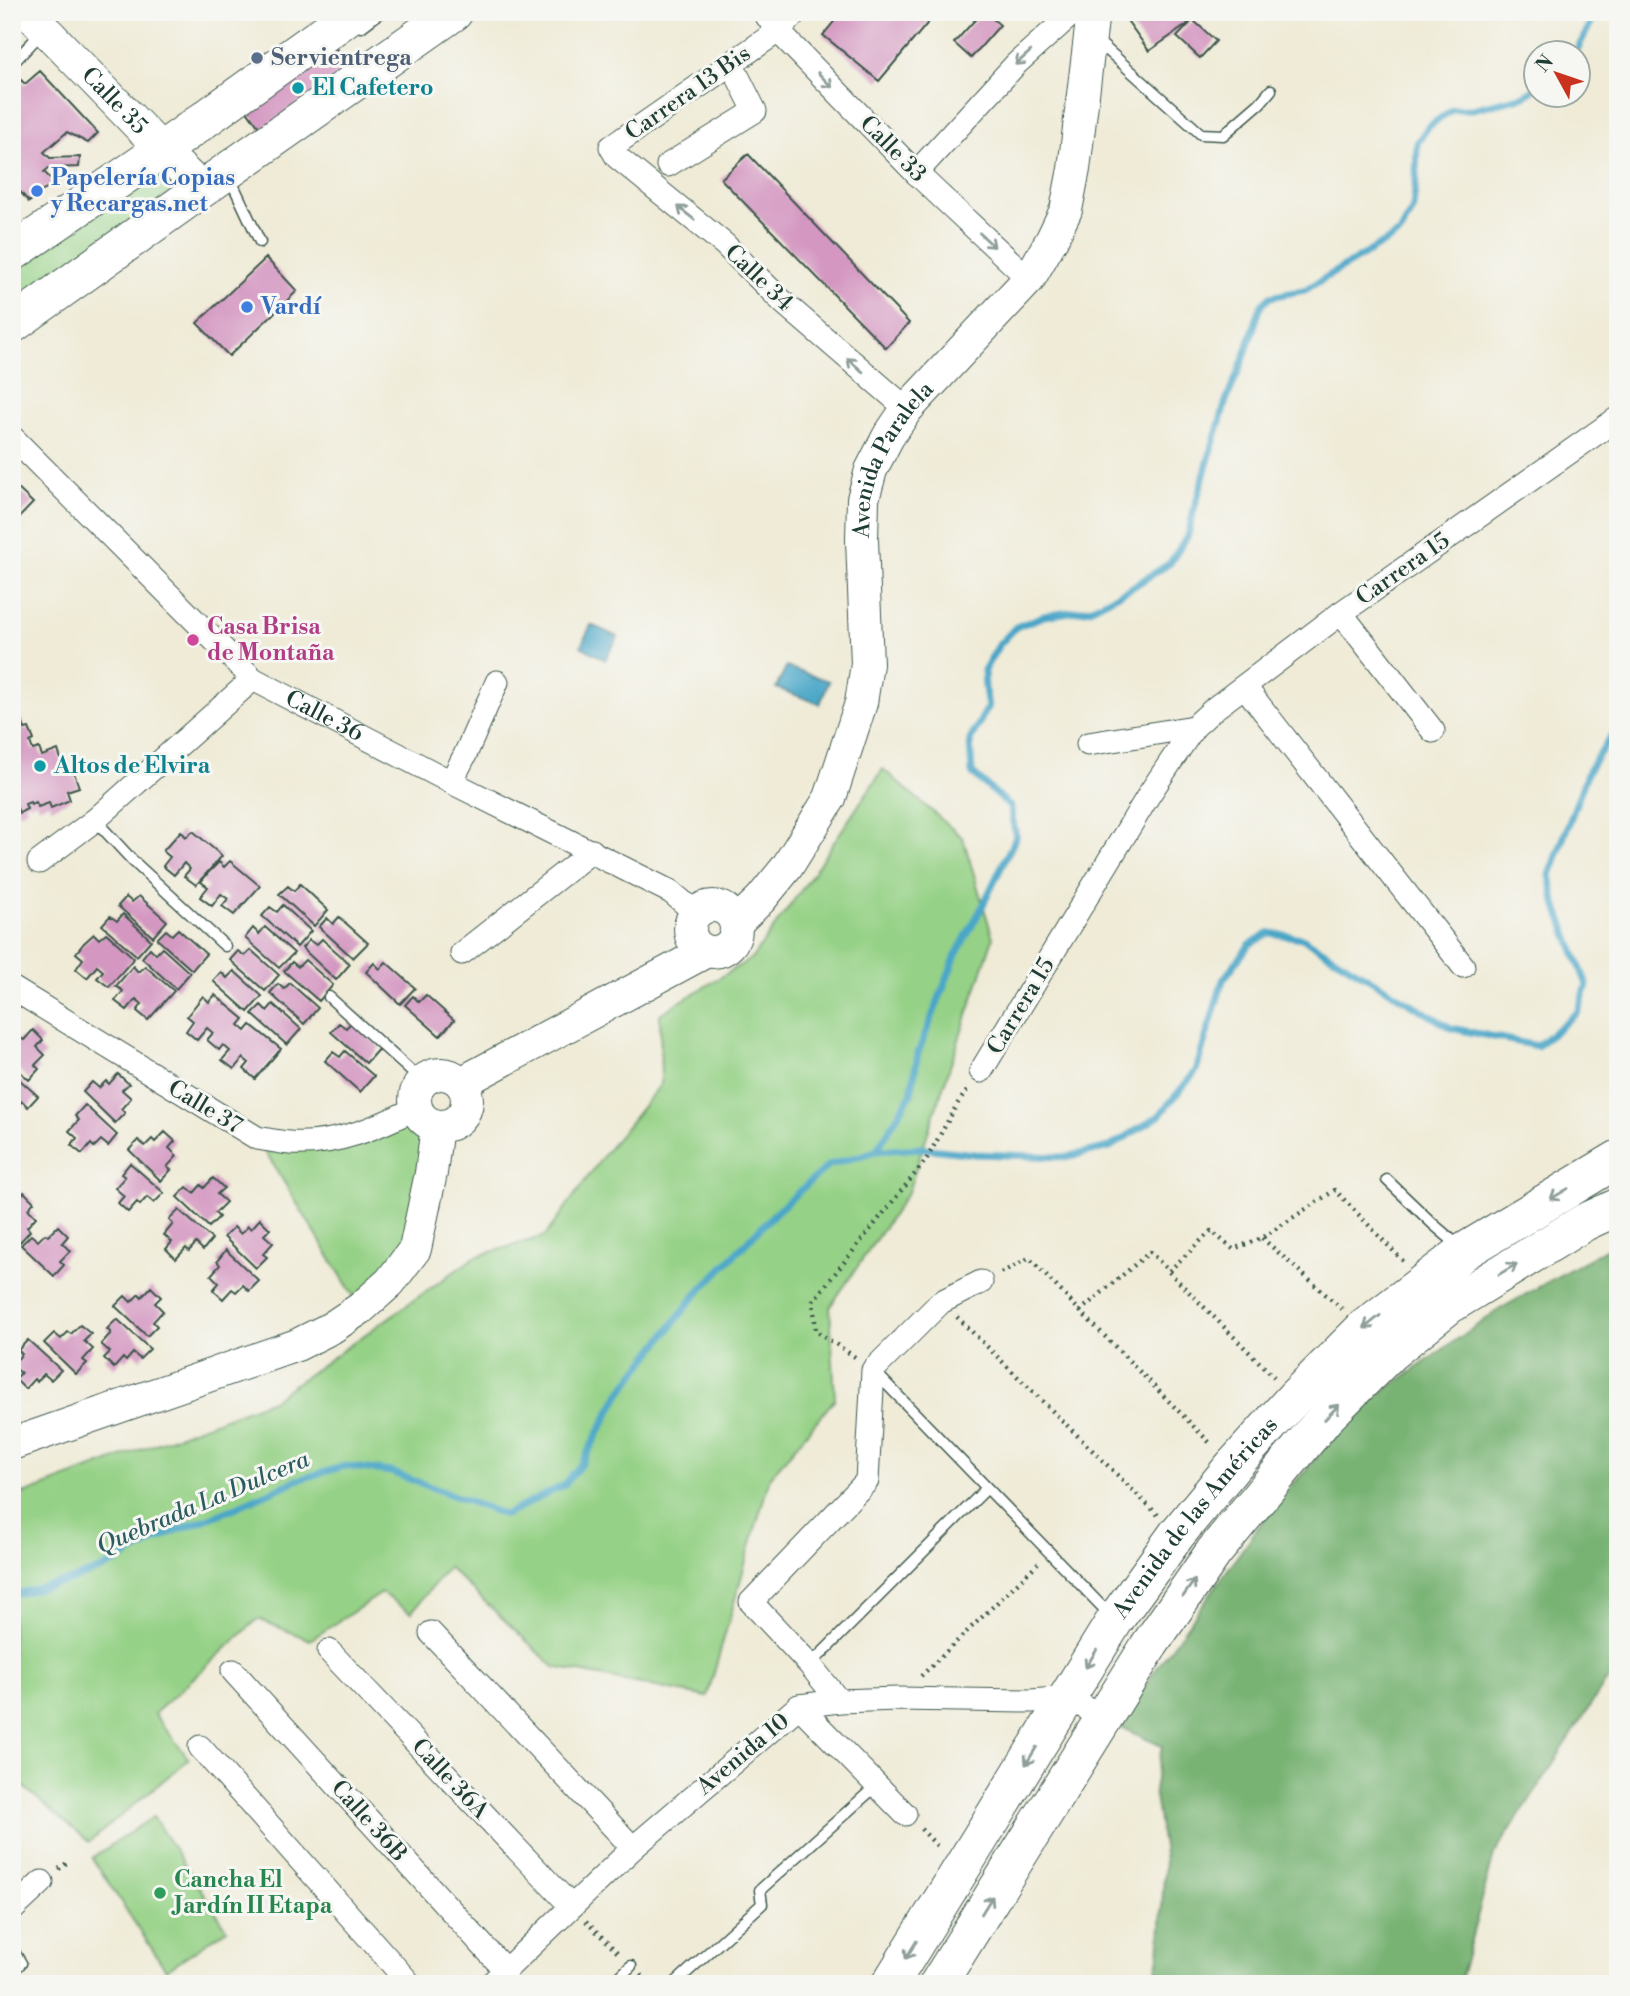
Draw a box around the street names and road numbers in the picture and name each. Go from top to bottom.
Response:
street label: Carrera 13 Bis [620,39,756,147]
street label: Calle 35 [75,61,153,140]
street label: Calle 33 [854,110,932,188]
street label: Calle 34 [719,239,799,317]
street label: Avenida Paralela [848,375,940,539]
street label: Carrera 15 [1351,527,1455,611]
street label: Calle 36 [281,684,368,748]
street label: Carrera 15 [981,952,1061,1060]
street label: Calle 37 [163,1074,247,1140]
street label: Avenida de las Américas [1106,1411,1284,1625]
street label: Avenida 10 [690,1707,795,1802]
street label: Calle 36A [406,1733,495,1826]
street label: Calle 36B [325,1774,413,1868]

